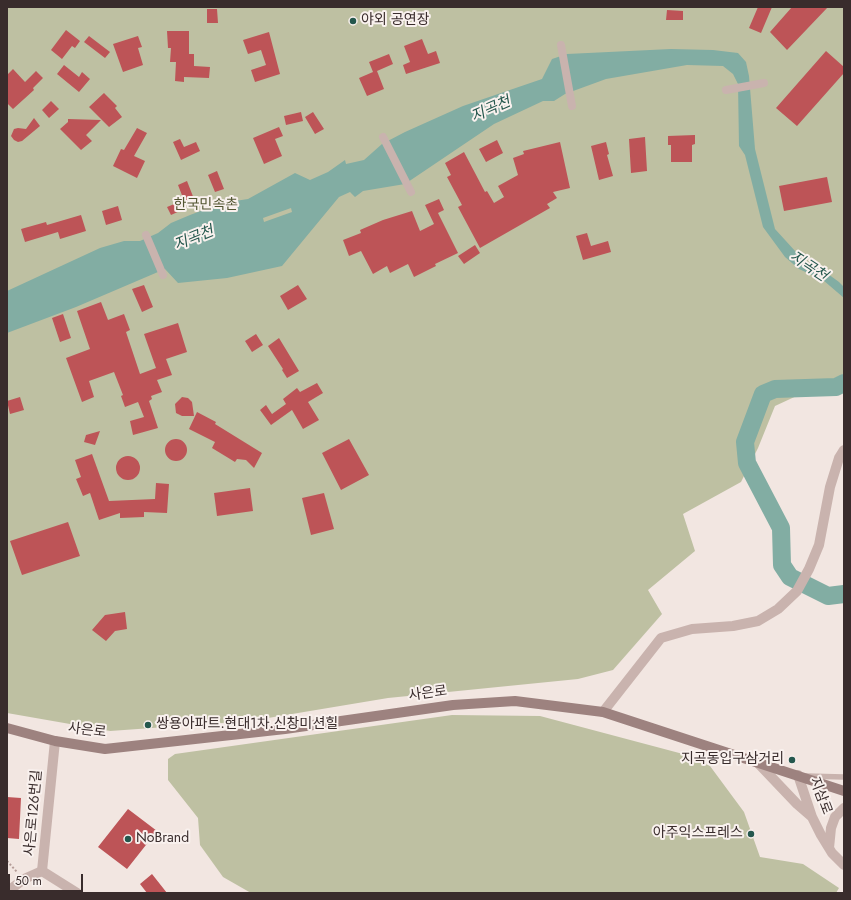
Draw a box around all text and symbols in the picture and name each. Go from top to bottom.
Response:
place label: 야외 공연장 [361,13,430,29]
marker: 야외 공연장 [348,16,358,26]
water label: 지곡천 [468,93,514,127]
park label: 한국민속촌 [174,198,238,214]
water label: 지곡천 [171,223,217,255]
water label: 지곡천 [786,248,830,286]
street label: 사은로 [408,683,448,705]
place label: 쌍용아파트.현대1차.신창미션힐 [156,717,338,733]
street label: 사은로 [67,720,107,742]
marker: 쌍용아파트.현대1차.신창미션힐 [143,720,153,730]
place label: 지곡동입구삼거리 [681,752,784,768]
marker: 지곡동입구삼거리 [787,755,797,765]
street label: 사은로126번길 [22,769,46,857]
street label: 지삼로 [805,775,835,817]
place label: 아주익스프레스 [653,826,743,842]
marker: 아주익스프레스 [746,829,756,839]
place label: NoBrand [136,831,189,847]
marker: NoBrand [123,834,133,844]
scale bar [10,866,85,892]
text: 50 m [15,872,42,890]

